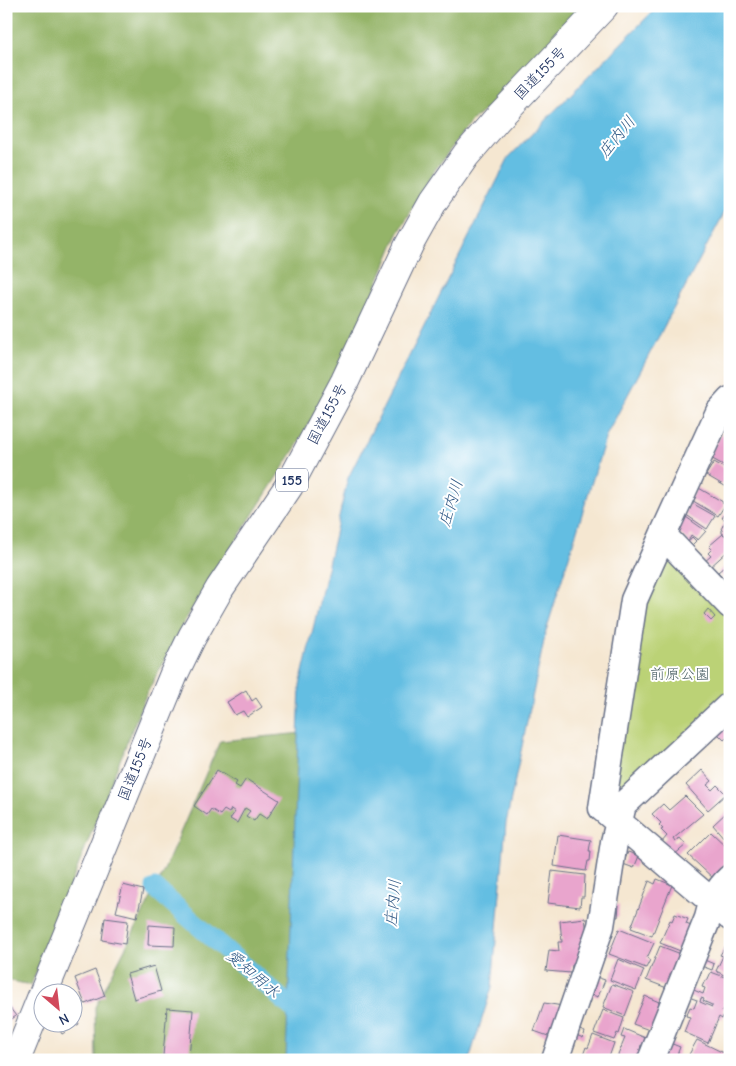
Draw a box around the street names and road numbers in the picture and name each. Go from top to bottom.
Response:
street label: 国道155号 [510,43,570,103]
street label: 国道155号 [303,380,351,448]
road number: 155 [276,468,308,492]
street label: 国道155号 [114,734,156,804]

